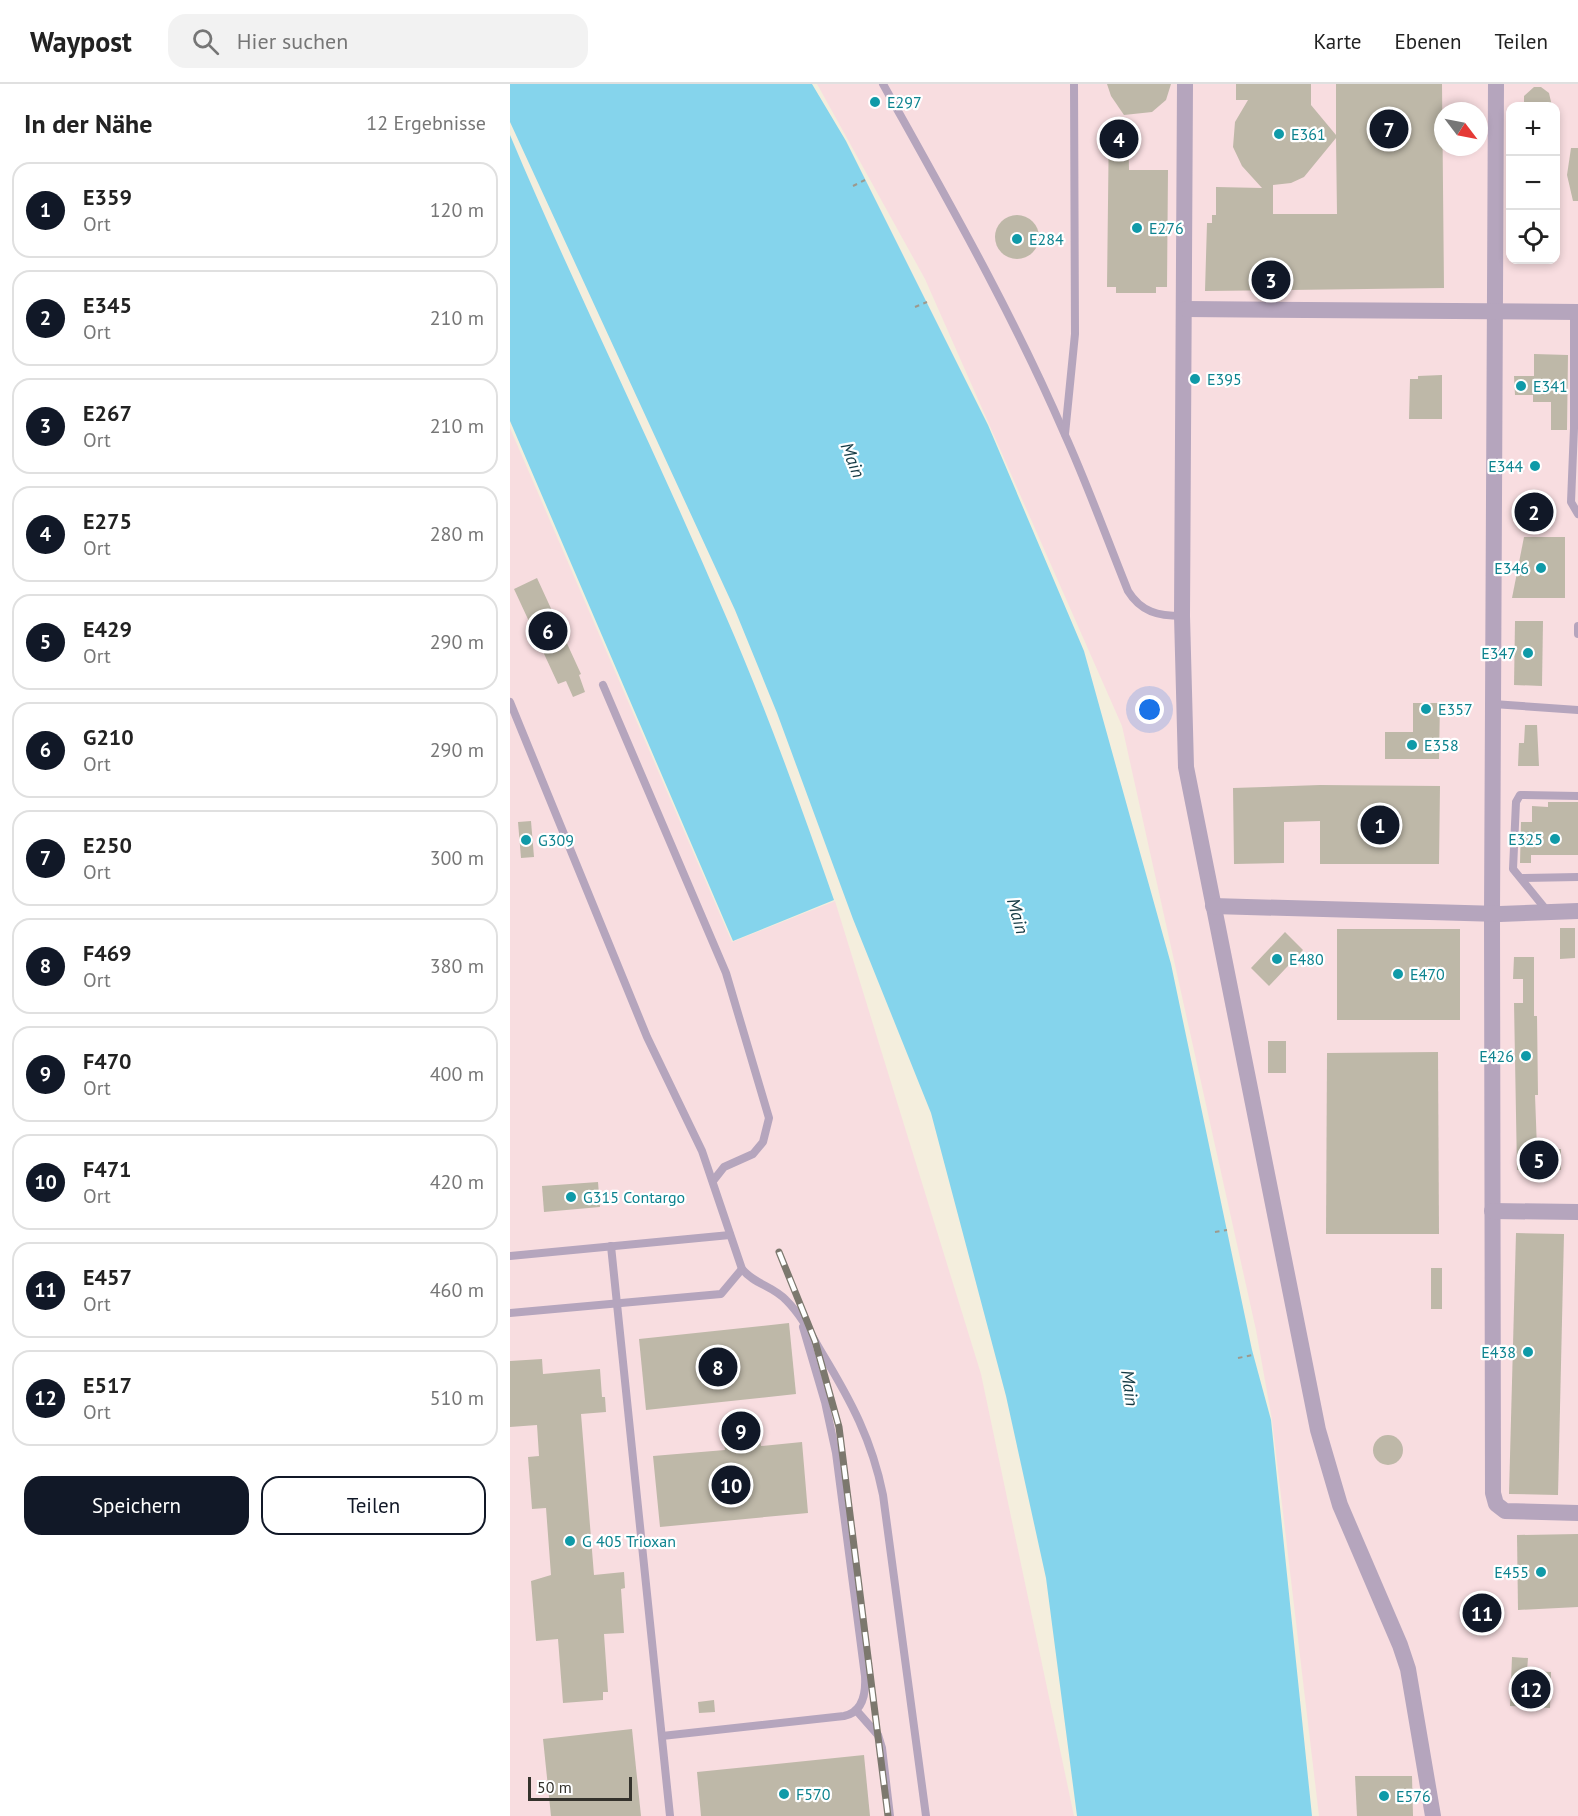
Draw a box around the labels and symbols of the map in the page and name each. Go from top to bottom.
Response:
place label: E297 [887,92,922,112]
marker: E297 [868,95,882,109]
north arrow [1434,102,1488,156]
pin: 7 [1370,106,1408,152]
pin: 4 [1100,116,1138,162]
place label: E361 [1291,124,1326,144]
marker: E361 [1272,127,1286,141]
place label: E276 [1149,218,1184,238]
marker: E276 [1130,221,1144,235]
place label: E284 [1029,229,1064,249]
marker: E284 [1010,232,1024,246]
pin: 3 [1252,258,1290,302]
place label: E395 [1207,369,1242,389]
marker: E395 [1188,372,1202,386]
place label: E341 [1533,376,1568,396]
marker: E341 [1514,379,1528,393]
water label: Main [836,439,870,481]
place label: E344 [1488,456,1523,476]
marker: E344 [1528,459,1542,473]
pin: 2 [1514,490,1554,534]
place label: E346 [1494,558,1529,578]
marker: E346 [1534,561,1548,575]
pin: 6 [528,608,567,654]
place label: E347 [1481,643,1516,663]
marker: E347 [1521,646,1535,660]
your location [1135,695,1164,724]
place label: E357 [1438,699,1473,719]
marker: E357 [1419,702,1433,716]
place label: E358 [1424,735,1459,755]
marker: E358 [1405,738,1419,752]
pin: 1 [1360,802,1400,848]
place label: E325 [1508,829,1543,849]
place label: G309 [538,830,574,850]
marker: E325 [1548,832,1562,846]
marker: G309 [519,833,533,847]
water label: Main [1002,895,1034,937]
place label: E480 [1289,949,1324,969]
marker: E480 [1270,952,1284,966]
place label: E470 [1410,964,1445,984]
marker: E470 [1391,967,1405,981]
place label: E426 [1479,1046,1514,1066]
marker: E426 [1519,1049,1533,1063]
pin: 5 [1520,1138,1558,1182]
place label: G315 Contargo [583,1187,685,1207]
marker: G315 Contargo [564,1190,578,1204]
place label: E438 [1481,1342,1516,1362]
pin: 8 [698,1344,738,1390]
marker: E438 [1521,1345,1535,1359]
water label: Main [1116,1368,1144,1408]
pin: 9 [722,1408,760,1454]
pin: 10 [712,1462,750,1508]
place label: G 405 Trioxan [582,1531,676,1551]
marker: G 405 Trioxan [563,1534,577,1548]
place label: E455 [1494,1562,1529,1582]
marker: E455 [1534,1565,1548,1579]
pin: 11 [1462,1590,1502,1636]
pin: 12 [1512,1666,1550,1712]
scale bar [528,1774,632,1802]
place label: F570 [796,1784,831,1804]
place label: E576 [1396,1786,1431,1806]
marker: F570 [777,1787,791,1801]
marker: E576 [1377,1789,1391,1803]

